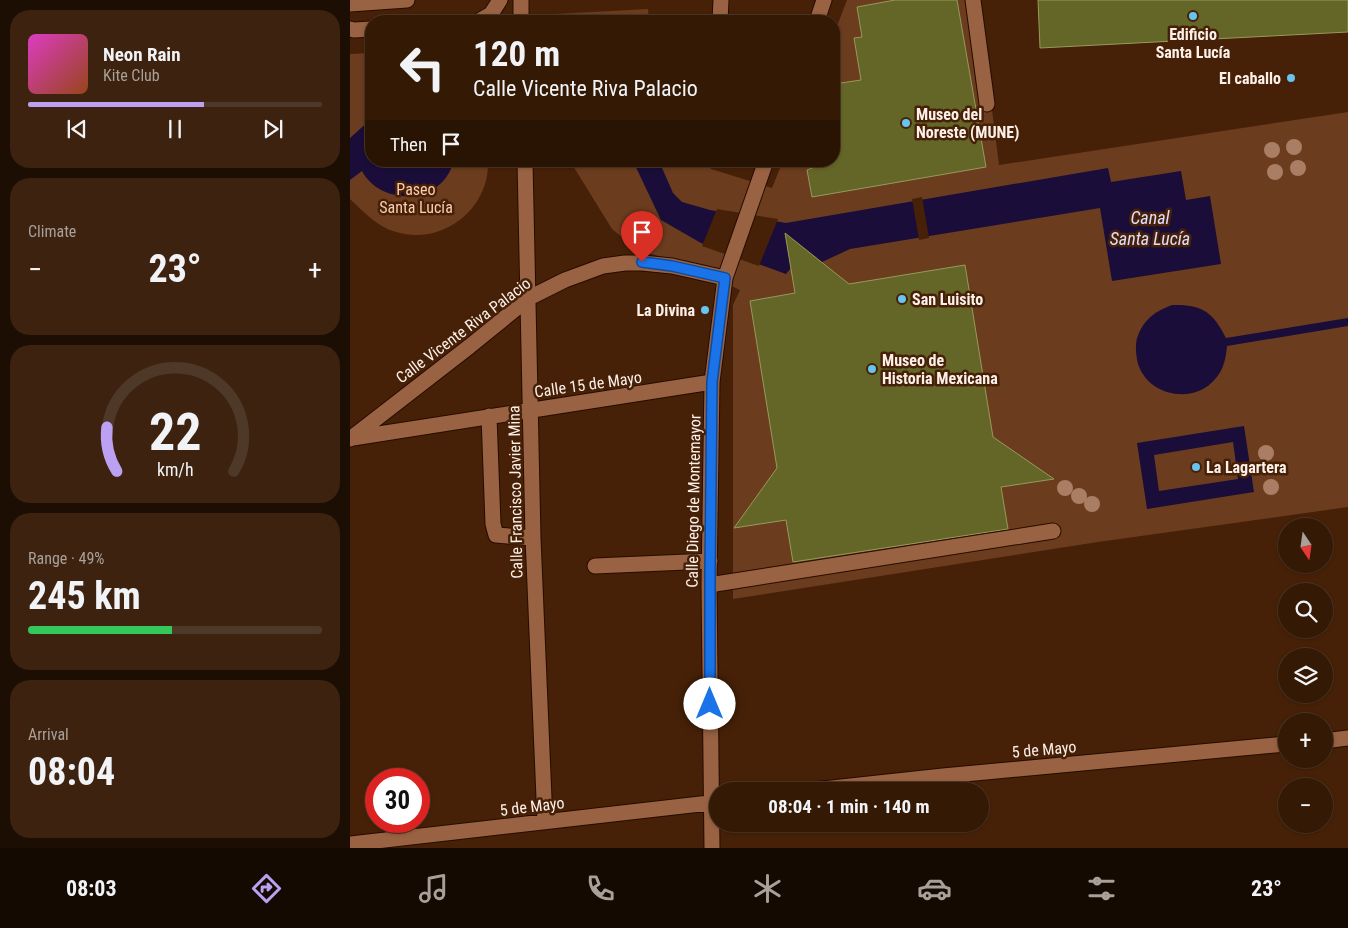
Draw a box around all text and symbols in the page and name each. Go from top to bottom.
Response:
marker: Edificio Santa Lucía [1187,10,1199,22]
place label: Edificio Santa Lucía [1156,25,1231,62]
text: 120 m [473,34,560,75]
icon: left [390,35,455,100]
text: Neon Rain [103,43,181,66]
text: Kite Club [103,66,160,85]
place label: El caballo [1219,69,1281,88]
marker: El caballo [1285,72,1297,84]
text: Calle Vicente Riva Palacio [473,76,698,101]
place label: Museo del Noreste (MUNE) [916,105,1019,142]
icon: previous [63,115,91,143]
icon: pause [161,115,189,143]
icon: next [259,115,287,143]
marker: Museo del Noreste (MUNE) [900,117,912,129]
icon: arrive [437,130,465,158]
text: Then [390,133,427,156]
park label: Paseo Santa Lucía [379,180,453,217]
water label: Canal Santa Lucía [1110,207,1190,249]
pin [621,211,663,262]
icon: arrive [628,218,656,246]
text: Climate [28,222,76,241]
text: 23° [148,247,202,291]
text: − [28,253,42,286]
text: + [308,253,322,286]
street label: Calle Vicente Riva Palacio [392,274,534,387]
place label: San Luisito [912,290,983,309]
marker: San Luisito [896,293,908,305]
place label: La Divina [636,301,695,320]
marker: La Divina [699,304,711,316]
place label: Museo de Historia Mexicana [882,351,998,388]
marker: Museo de Historia Mexicana [866,363,878,375]
street label: Calle 15 de Mayo [533,368,643,401]
text: 22 [149,402,201,463]
street label: Calle Francisco Javier Mina [504,405,527,579]
street label: Calle Diego de Montemayor [682,414,705,588]
place label: La Lagartera [1206,458,1287,477]
text: km/h [157,459,193,480]
marker: La Lagartera [1190,461,1202,473]
north arrow [1278,518,1332,572]
map controls [1278,518,1333,833]
text: Range · 49% [28,549,104,568]
text: 245 km [28,574,141,618]
button: search [1278,583,1333,638]
button: layers [1278,648,1333,703]
position arrow [683,677,735,729]
button: + [1278,713,1333,768]
text: Arrival [28,725,69,744]
street label: 5 de Mayo [1011,737,1077,762]
text: 08:04 [28,750,115,794]
speed limit sign: 30 [365,768,430,833]
button: − [1278,778,1333,833]
street label: 5 de Mayo [499,793,565,820]
text: 08:04 · 1 min · 140 m [768,795,930,818]
icon: directions [249,871,284,906]
icon: music [416,871,451,906]
icon: phone [583,871,618,906]
icon: climate [750,871,785,906]
icon: car [917,871,952,906]
icon: filters [1084,871,1119,906]
text: 08:03 [66,876,117,901]
text: 23° [1251,876,1282,901]

